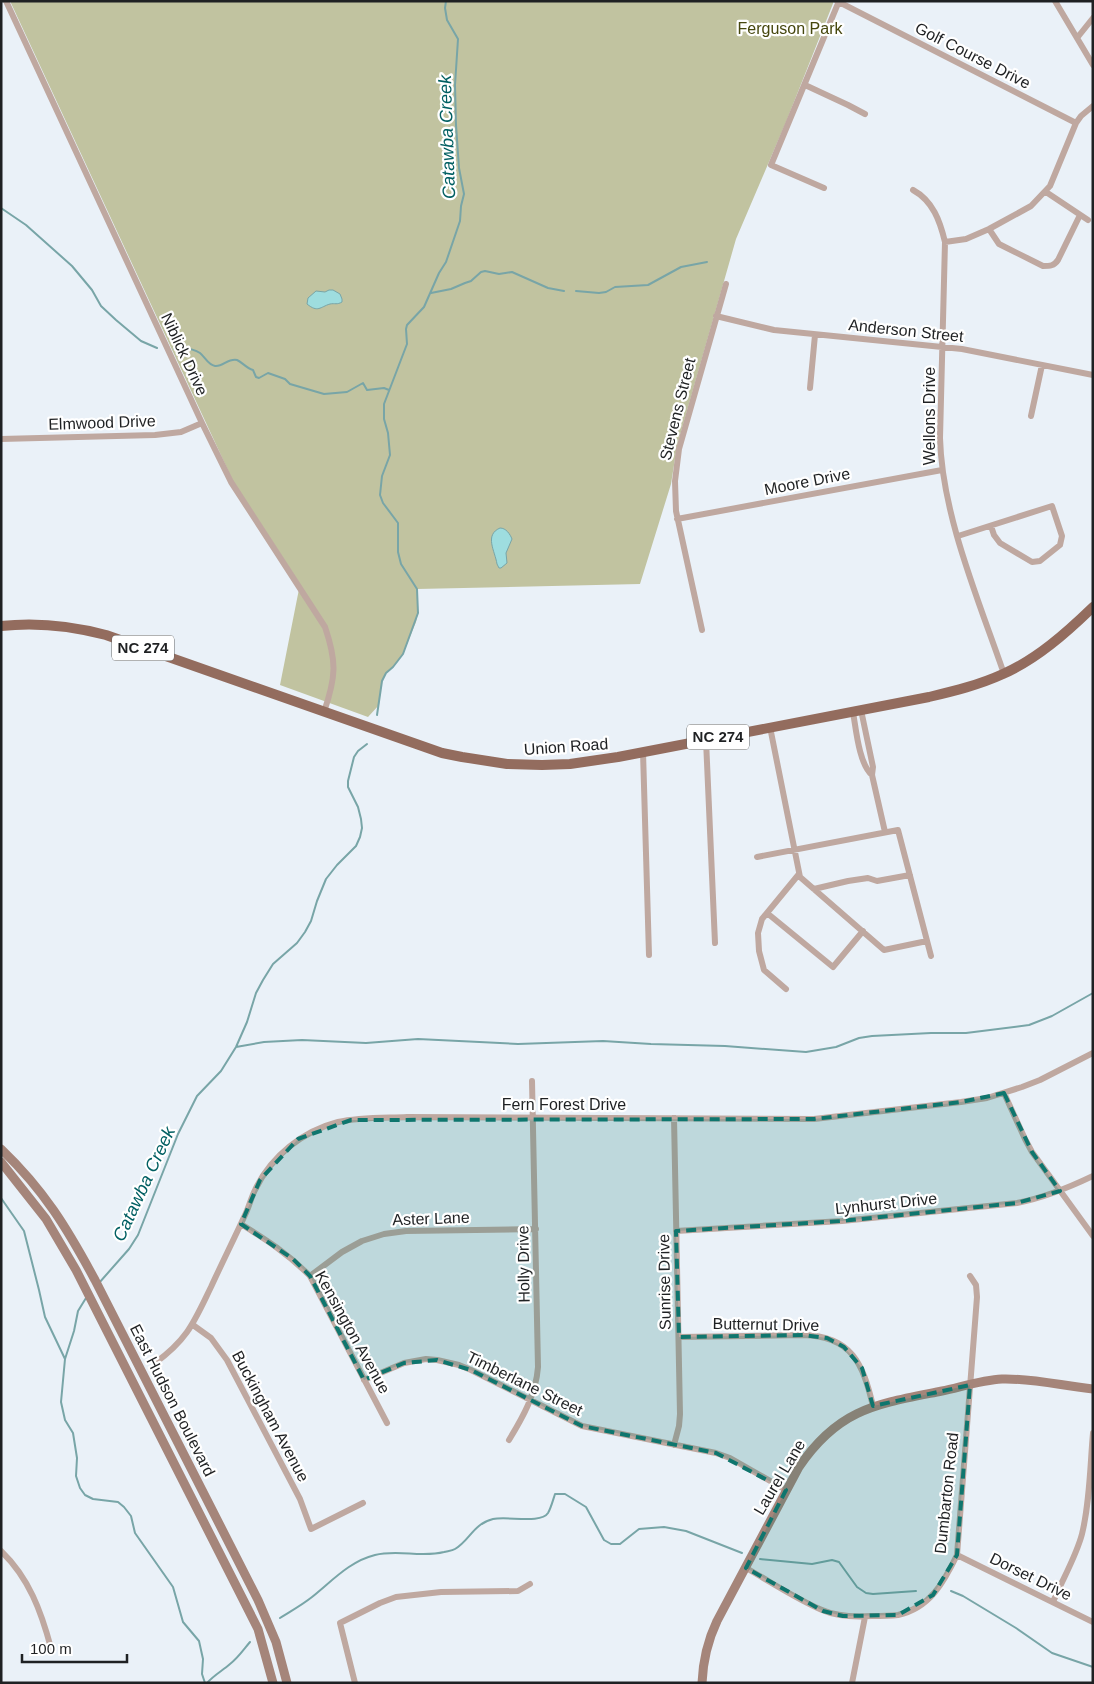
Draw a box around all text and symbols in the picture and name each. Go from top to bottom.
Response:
street label: Golf Course Drive [912,19,1033,92]
park label: Ferguson Park [738,20,843,37]
water label: Catawba Creek [435,74,459,199]
street label: Niblick Drive [158,310,211,398]
street label: Anderson Street [848,316,965,345]
street label: Stevens Street [657,356,699,462]
street label: Wellons Drive [921,367,938,465]
street label: Elmwood Drive [48,412,156,433]
street label: Moore Drive [763,465,852,498]
road number: NC 274 [112,636,174,660]
road number: NC 274 [687,724,749,750]
street label: Union Road [523,735,609,758]
street label: Fern Forest Drive [502,1096,626,1113]
water label: Catawba Creek [109,1123,180,1244]
street label: Lynhurst Drive [834,1190,938,1217]
street label: Aster Lane [392,1209,470,1228]
street label: Holly Drive [514,1225,533,1303]
street label: Sunrise Drive [655,1234,674,1330]
street label: Kensington Avenue [312,1268,393,1397]
street label: Butternut Drive [712,1315,820,1334]
street label: East Hudson Boulevard [127,1321,218,1479]
street label: Buckingham Avenue [229,1348,312,1485]
street label: Timberlane Street [464,1348,586,1419]
street label: Dumbarton Road [932,1432,961,1555]
street label: Laurel Lane [750,1437,809,1518]
street label: Dorset Drive [987,1549,1075,1604]
scale bar [22,1632,128,1664]
text: 100 m [30,1640,72,1657]

